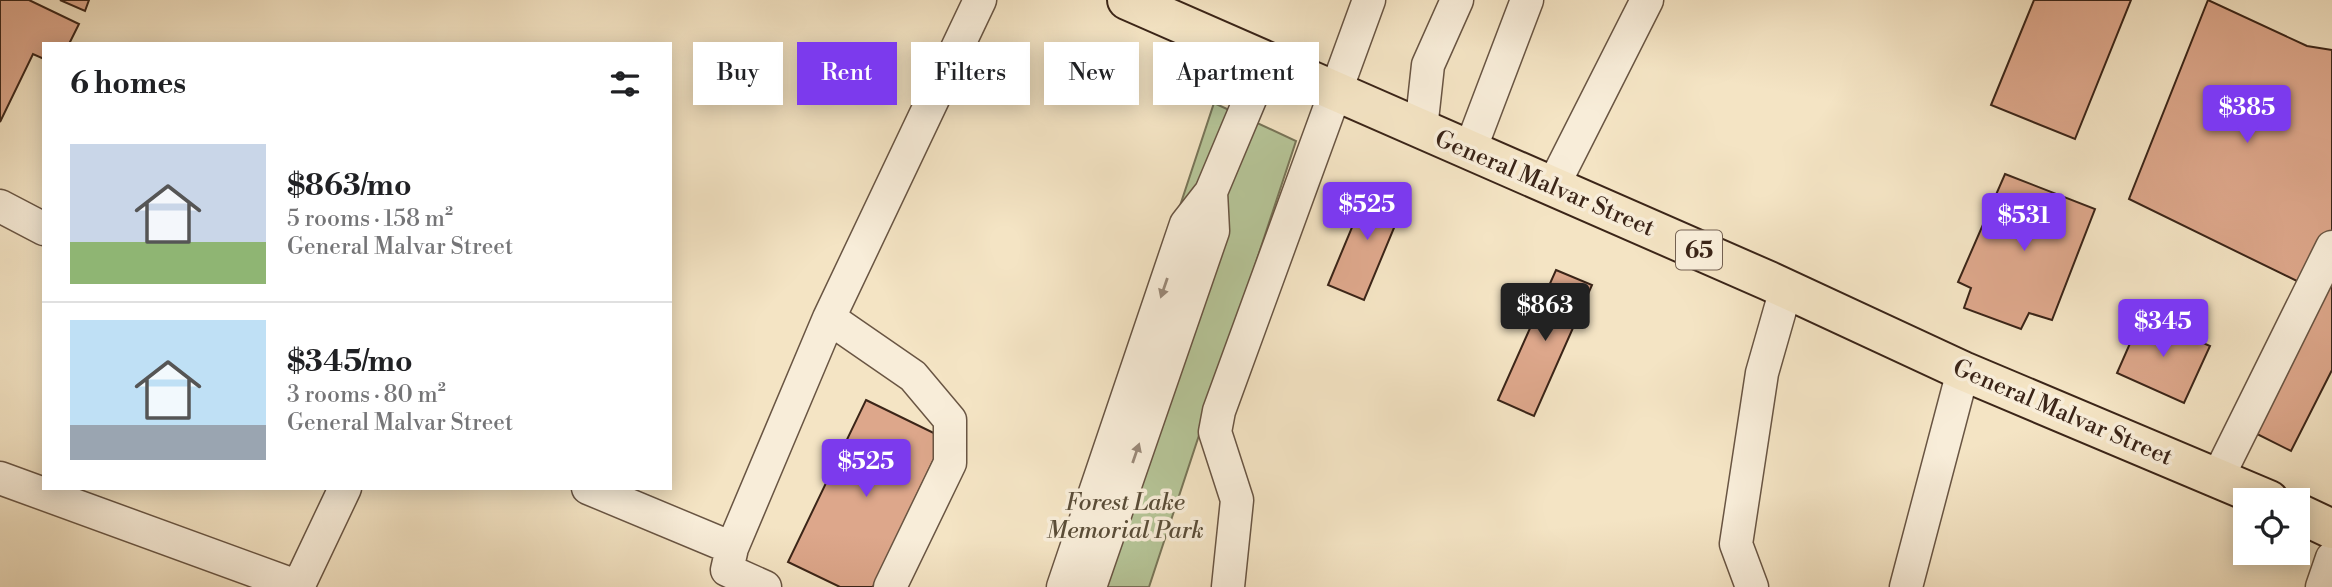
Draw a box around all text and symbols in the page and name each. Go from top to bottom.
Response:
chip: Buy [693,42,783,105]
chip: Rent [797,42,897,105]
chip: Filters [911,42,1030,105]
chip: New [1044,42,1139,105]
chip: Apartment [1153,42,1319,105]
text: 6 homes [70,65,186,103]
icon: filters [606,65,644,103]
pin: $385 [2206,86,2288,145]
text: $385 [2219,94,2275,122]
street label: General Malvar Street [1430,124,1659,244]
text: $863/mo [287,167,412,205]
icon: home [126,172,210,256]
pin: $525 [1326,182,1408,242]
text: $525 [1339,191,1395,219]
pin: $531 [1983,194,2065,253]
text: $531 [1998,202,2050,230]
text: 5 rooms · 158 m² [287,205,453,233]
road number: 65 [1676,230,1722,270]
text: General Malvar Street [287,233,513,261]
one-way arrow [1158,278,1169,299]
pin: $863 [1504,284,1586,343]
text: $863 [1517,292,1573,320]
pin: $345 [2122,300,2204,359]
text: $345 [2134,308,2192,336]
text: $345/mo [287,343,413,381]
icon: home [126,348,210,432]
street label: General Malvar Street [1948,353,2177,473]
text: 3 rooms · 80 m² [287,381,446,409]
text: General Malvar Street [287,409,513,437]
pin: $525 [825,440,907,499]
one-way arrow [1131,442,1142,463]
text: $525 [838,448,894,476]
park label: Forest Lake Memorial Park [1046,488,1204,546]
map controls [2233,488,2310,565]
button: locate [2233,488,2310,565]

